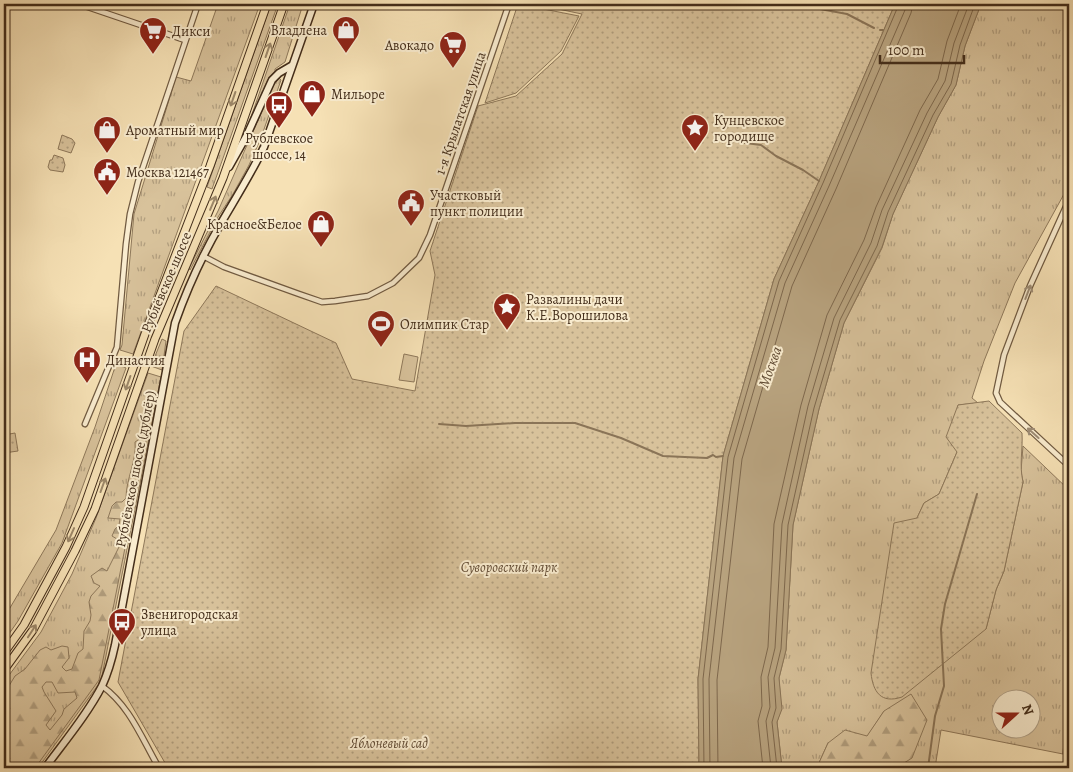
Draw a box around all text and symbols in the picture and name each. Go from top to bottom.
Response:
shop icon: Владлена [331,15,361,54]
supermarket icon: Дикси [138,16,168,55]
place label: Владлена [270,21,328,40]
place label: Дикси [172,22,210,41]
supermarket icon: Авокадо [438,30,468,69]
scale bar [880,32,964,64]
place label: Авокадо [384,36,434,55]
text: 100 m [888,40,925,60]
one-way arrow [264,43,273,59]
street label: 1-я Крылатская улица [430,49,491,177]
shop icon: Мильоре [297,79,327,118]
place label: Мильоре [331,85,385,104]
bus stop icon: Рублевское шоссе, 14 [264,90,294,129]
one-way arrow [228,91,237,107]
place label: Кунцевское городище [714,111,784,146]
place icon: Кунцевское городище [680,113,710,152]
shop icon: Ароматный мир [92,115,122,154]
place label: Ароматный мир [125,121,224,140]
place label: Рублевское шоссе, 14 [245,129,313,164]
public building icon: Москва 121467 [92,157,122,196]
place label: Москва 121467 [126,163,209,182]
place label: Участковый пункт полиции [430,186,523,221]
public building icon: Участковый пункт полиции [396,188,426,227]
one-way arrow [209,196,218,211]
shop icon: Красное&Белое [306,209,336,248]
place label: Красное&Белое [207,215,302,234]
street label: Рублёвское шоссе [137,229,196,335]
one-way arrow [1025,284,1034,299]
place label: Развалины дачи К.Е.Ворошилова [526,290,629,325]
place icon: Развалины дачи К.Е.Ворошилова [492,292,522,331]
sports icon: Олимпик Стар [366,309,396,348]
place label: Олимпик Стар [400,315,489,334]
water label: Москва [753,344,787,390]
hospital icon: Династия [72,345,102,384]
place label: Династия [106,351,165,370]
one-way arrow [122,374,132,390]
street label: Рублёвское шоссе (дублёр) [111,389,160,549]
one-way arrow [1027,427,1040,439]
one-way arrow [99,478,108,493]
one-way arrow [66,527,76,542]
park label: Суворовский парк [461,558,557,577]
place label: Звенигородская улица [140,605,238,640]
bus stop icon: Звенигородская улица [107,607,137,646]
one-way arrow [27,624,37,638]
north arrow [990,690,1040,740]
text: N [1017,701,1038,718]
park label: Яблоневый сад [349,734,428,753]

